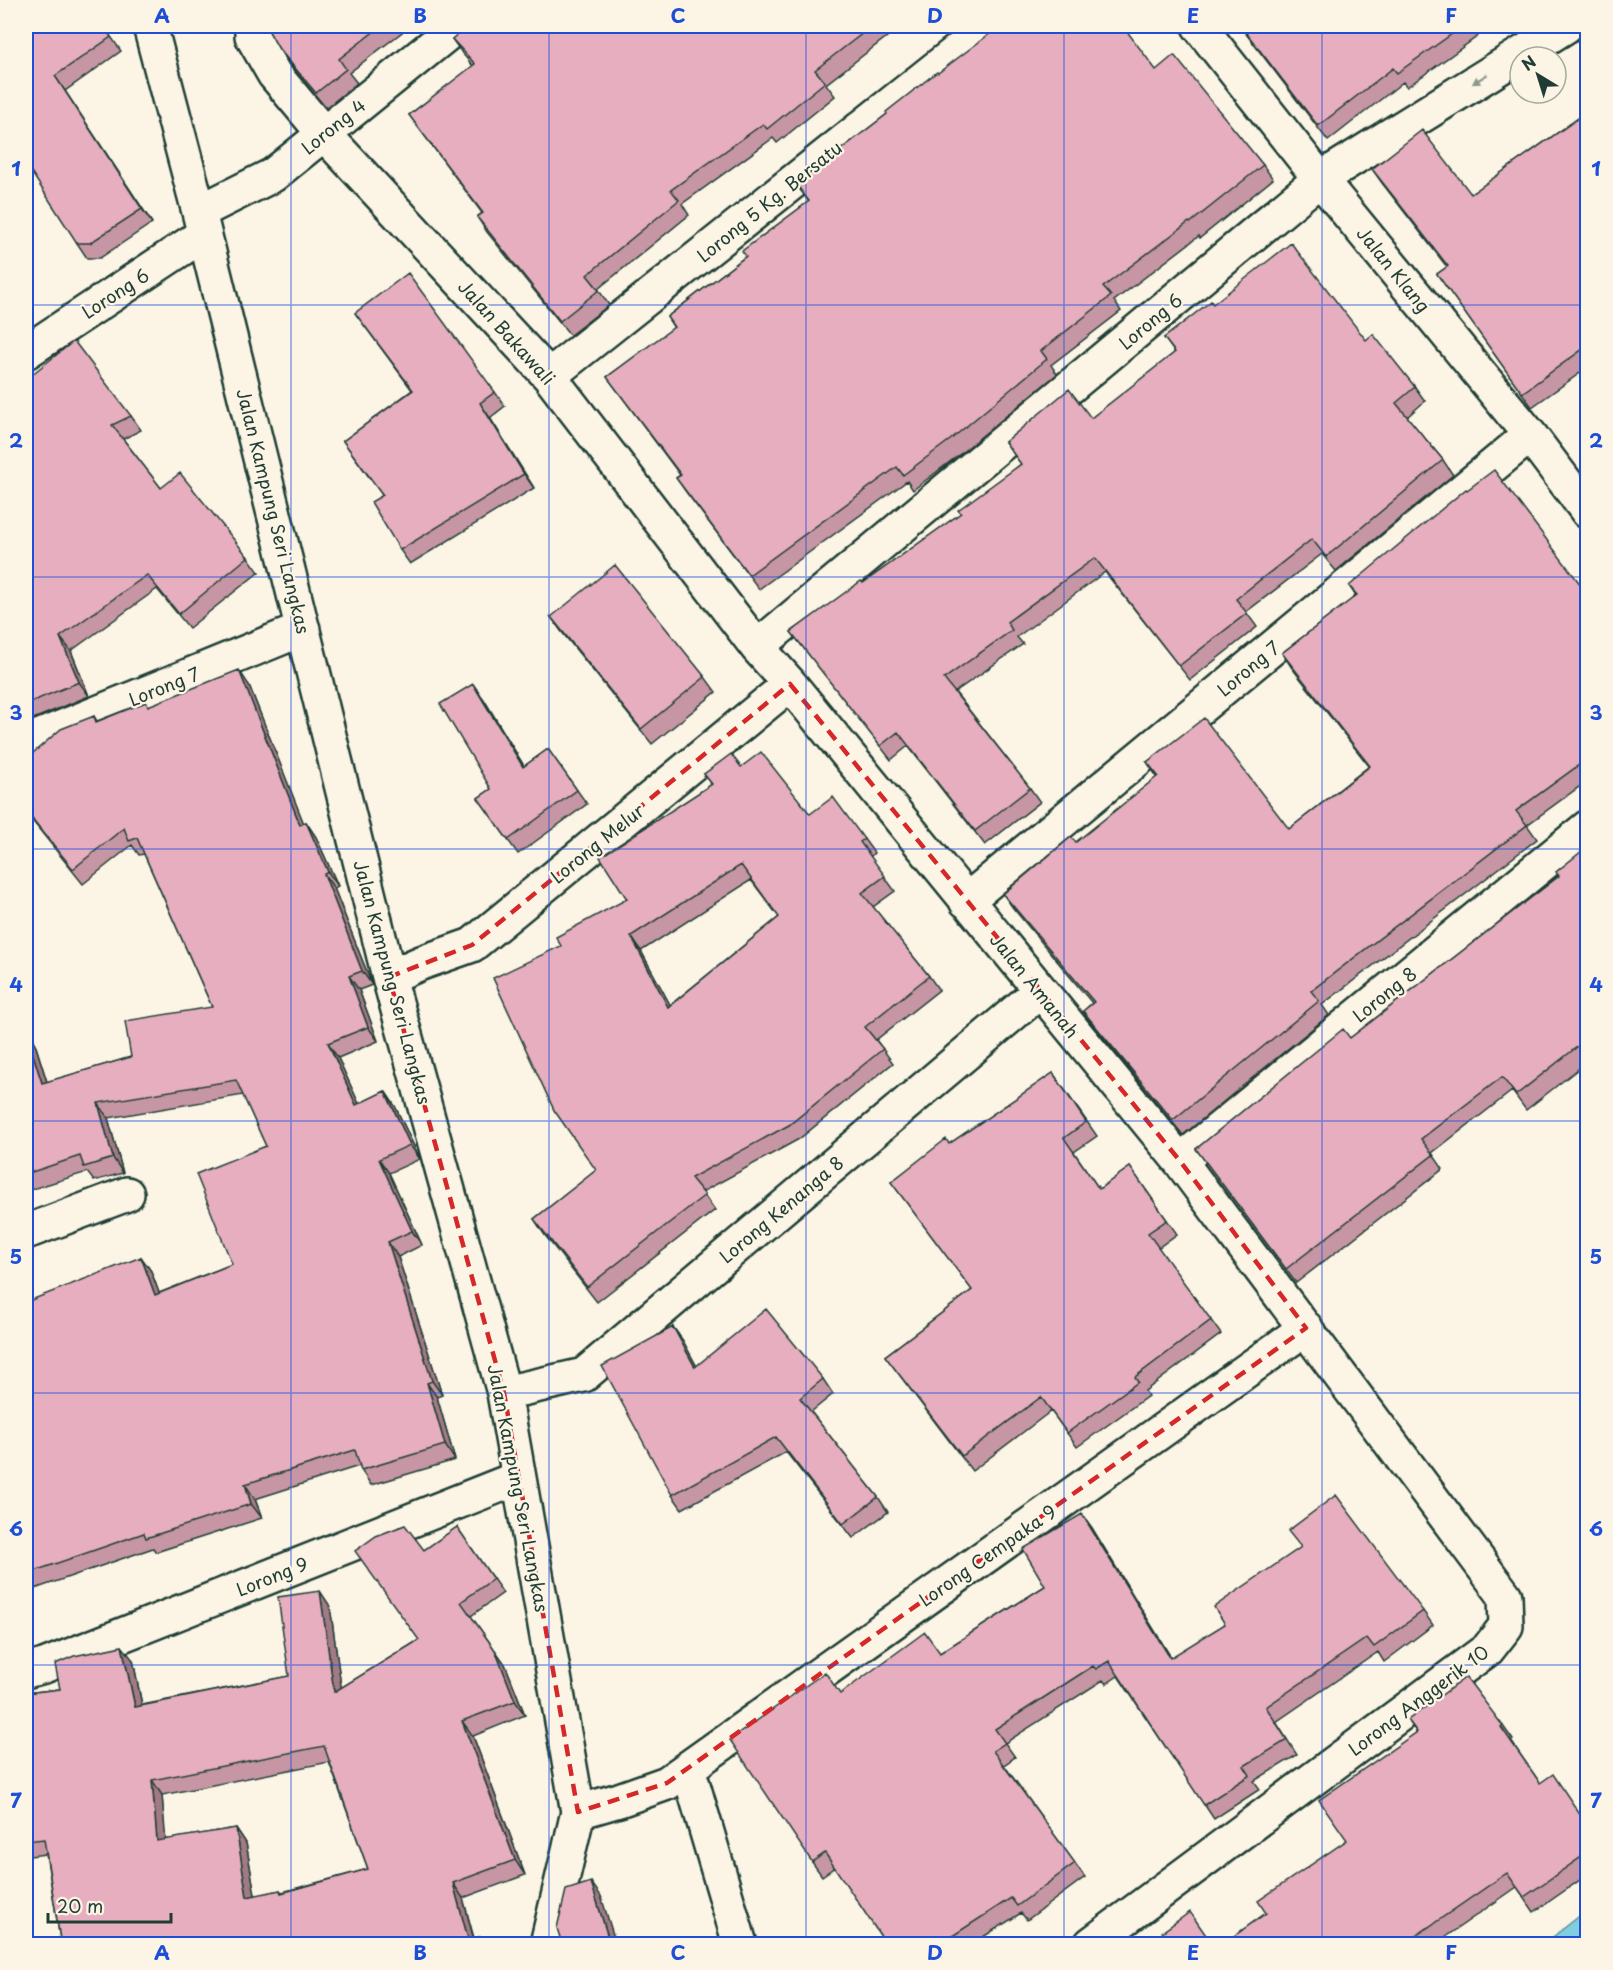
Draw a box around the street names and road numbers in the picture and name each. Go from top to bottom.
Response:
street label: Lorong 4 [295,92,371,160]
street label: Lorong 5 Kg. Bersatu [691,134,847,268]
street label: Jalan Klang [1351,220,1437,318]
street label: Lorong 6 [76,261,154,325]
street label: Jalan Bakawali [452,273,562,391]
street label: Lorong 6 [1112,286,1188,356]
street label: Jalan Kampung Seri Langkas [230,386,318,636]
street label: Lorong 7 [1211,634,1285,702]
street label: Lorong 7 [124,660,204,712]
street label: Lorong Melur [544,796,650,889]
street label: Jalan Kampung Seri Langkas [347,857,439,1107]
street label: Jalan Amanah [984,927,1086,1043]
street label: Lorong 8 [1346,960,1422,1028]
street label: Lorong Kenanga 8 [713,1149,849,1269]
street label: Jalan Kampung Seri Langkas [482,1362,556,1614]
street label: Lorong Cempaka 9 [913,1497,1061,1613]
street label: Lorong 9 [232,1549,312,1603]
street label: Lorong Anggerik 10 [1342,1638,1494,1762]

